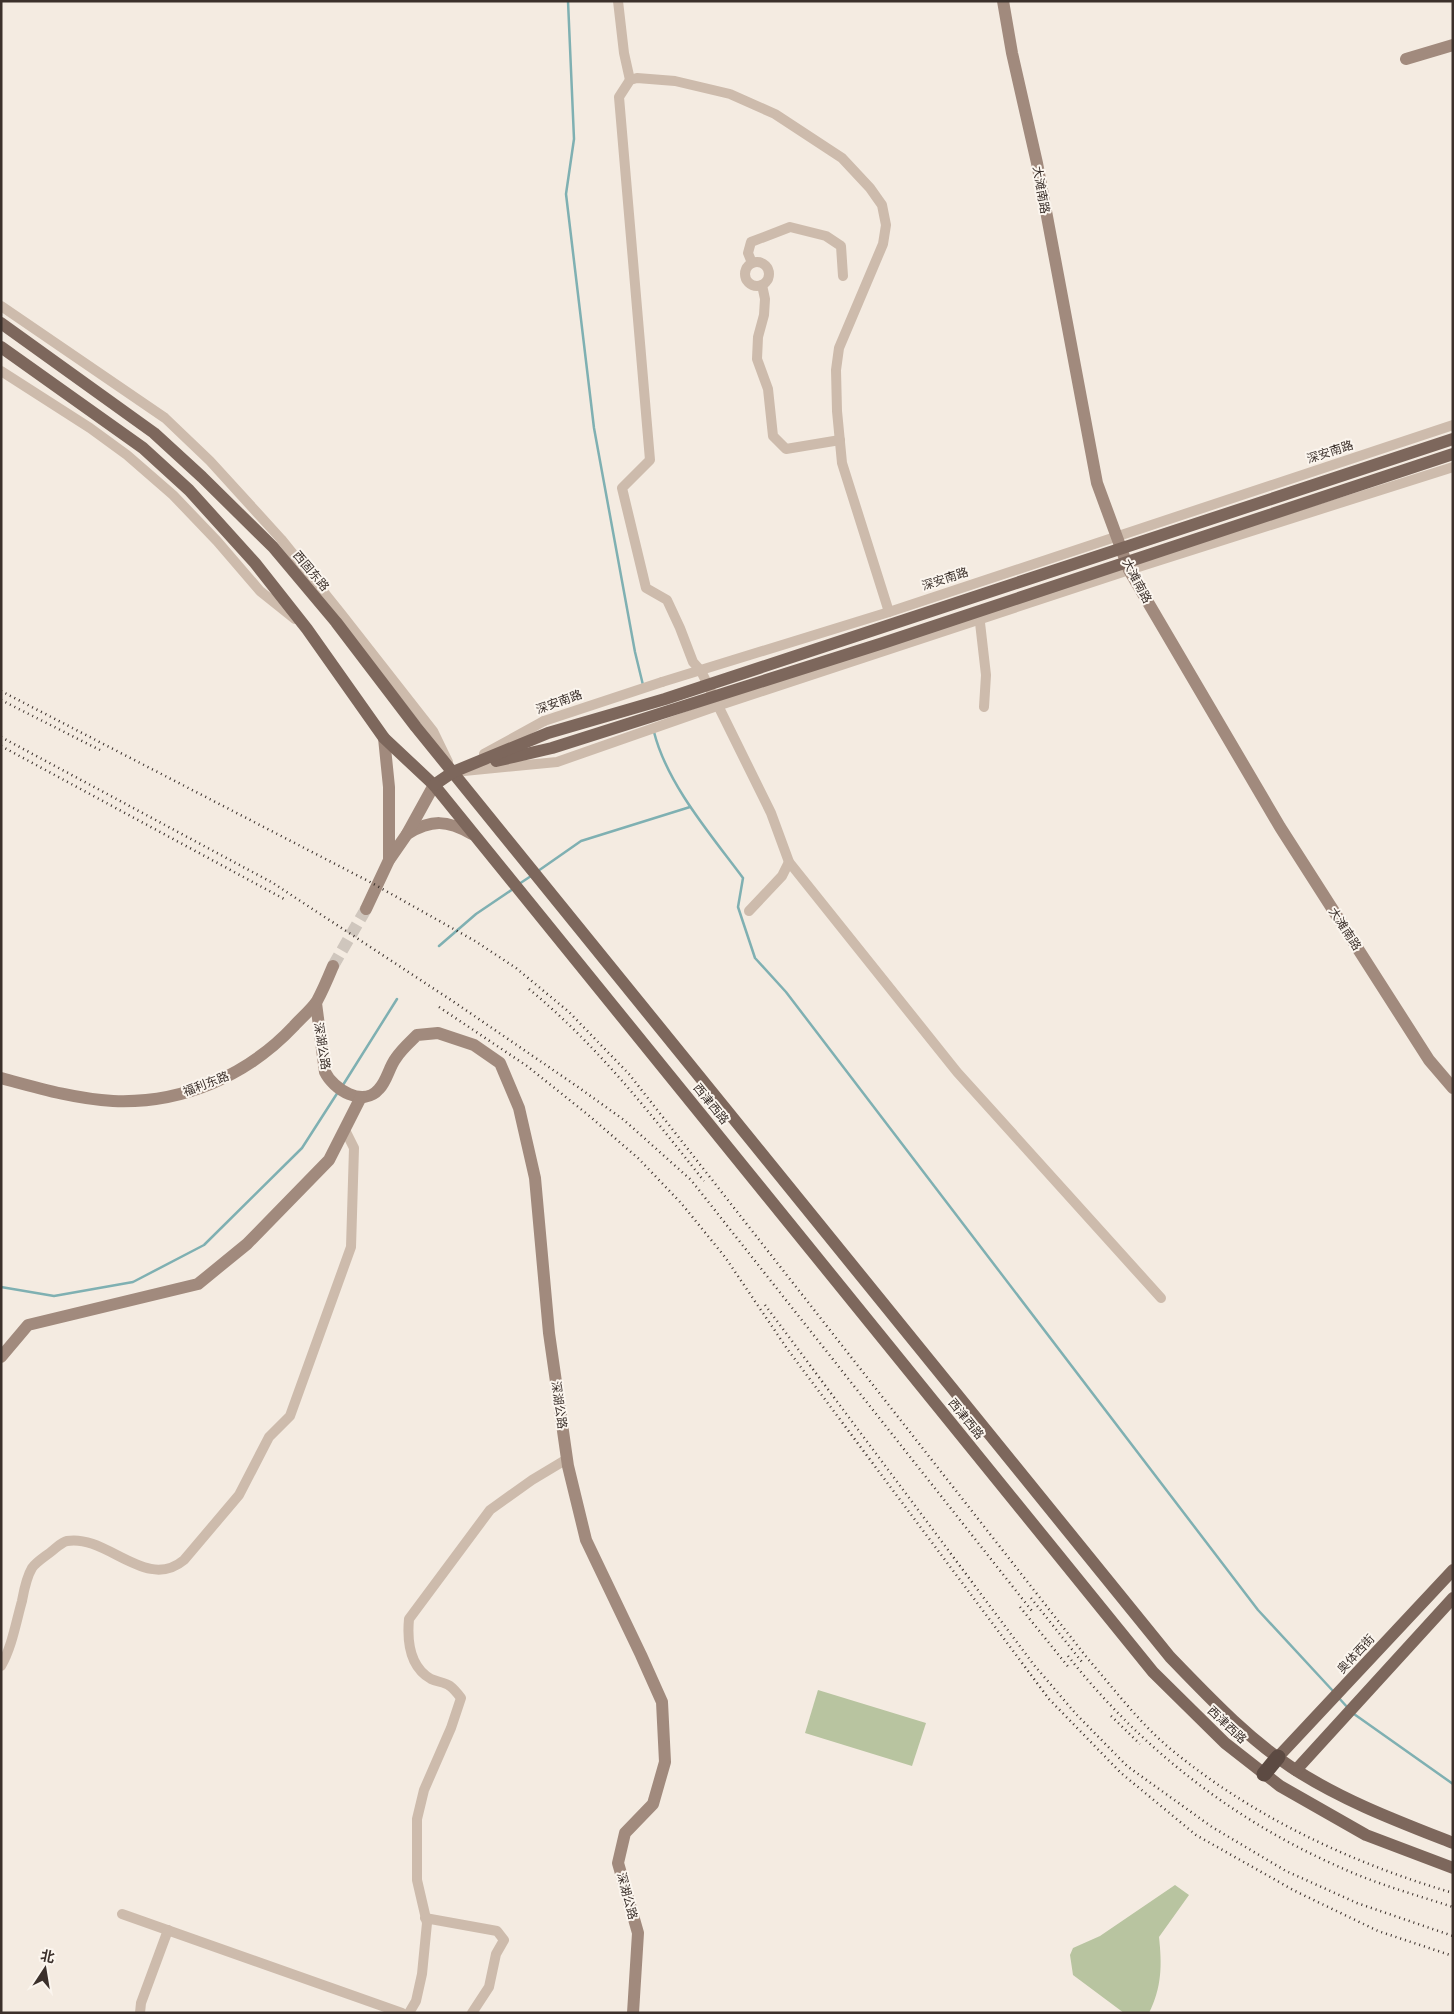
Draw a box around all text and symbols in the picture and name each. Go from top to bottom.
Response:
street label: 大滩南路 [1030,165,1053,215]
street label: 深安南路 [1305,437,1355,466]
street label: 西固东路 [290,547,333,594]
street label: 大滩南路 [1120,556,1155,605]
street label: 深安南路 [920,564,970,593]
street label: 深安南路 [534,686,584,717]
street label: 大滩南路 [1326,905,1365,953]
street label: 深湖公路 [311,1021,334,1071]
street label: 福利东路 [181,1068,231,1099]
street label: 西津西路 [690,1080,732,1127]
street label: 深湖公路 [549,1380,570,1430]
street label: 西津西路 [945,1395,987,1442]
street label: 奥体西街 [1334,1631,1377,1676]
street label: 西津西路 [1205,1703,1250,1746]
street label: 深湖公路 [614,1871,641,1921]
north arrow [20,1944,70,1994]
text: 北 [39,1946,56,1967]

